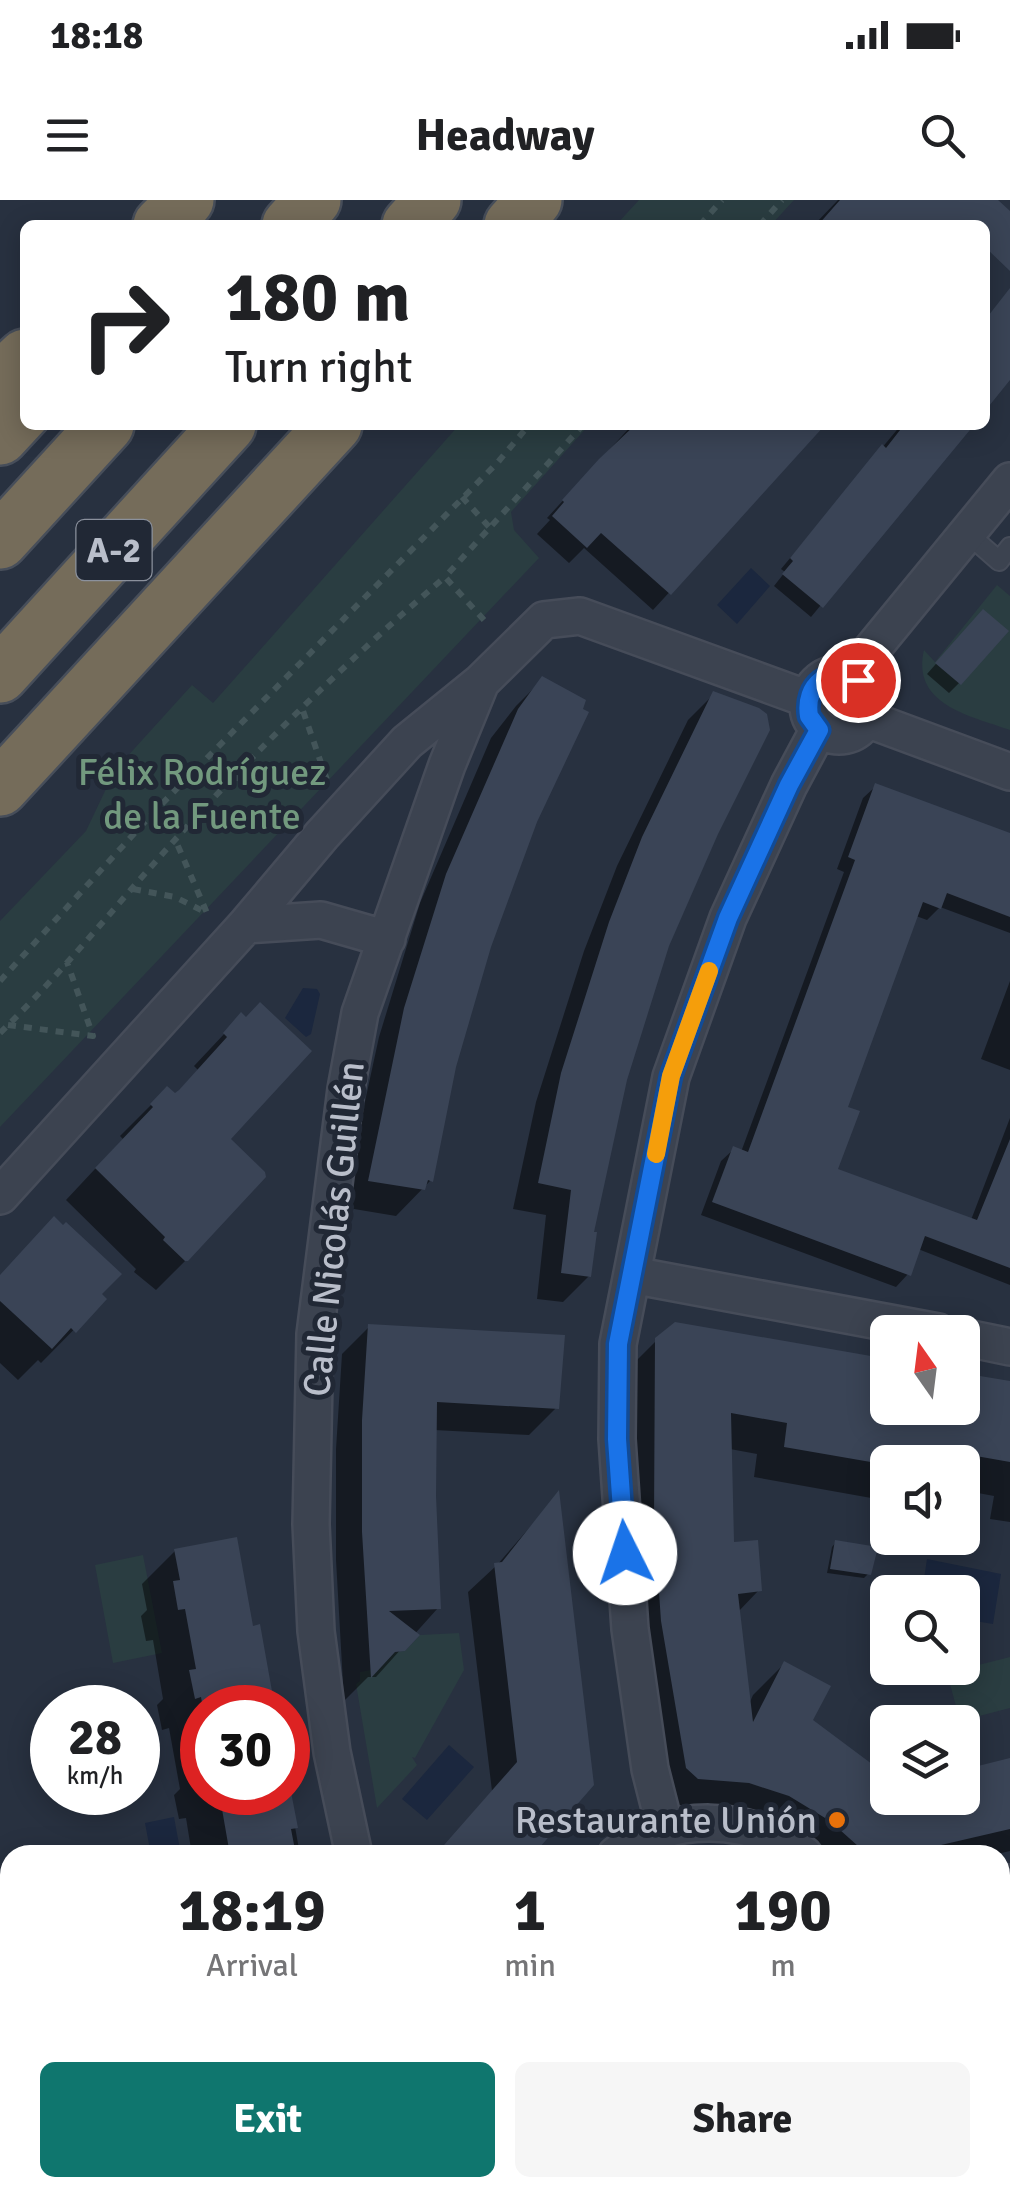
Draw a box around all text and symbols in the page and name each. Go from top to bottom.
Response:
text: 18:18 [50,12,143,59]
icon: menu [40,108,95,163]
text: Headway [415,108,595,163]
icon: search [915,108,970,163]
text: 180 m [225,254,410,340]
icon: right [60,260,190,390]
text: Turn right [225,340,413,395]
road number: A-2 [76,520,152,580]
pin [816,638,901,723]
icon: arrive [831,653,886,708]
park label: Félix Rodríguez de la Fuente [78,749,326,840]
street label: Calle Nicolás Guillén [293,1059,375,1399]
north arrow [870,1315,980,1425]
map controls [870,1315,980,1815]
button: sound [870,1445,980,1555]
position arrow [573,1501,677,1605]
button: search [870,1575,980,1685]
speed limit sign: 30 [180,1685,310,1815]
button: layers [870,1705,980,1815]
text: 28 [68,1707,122,1769]
text: km/h [67,1760,123,1791]
place label: Restaurante Unión [515,1797,817,1844]
marker: Restaurante Unión [826,1809,848,1831]
text: 18:19 [178,1874,326,1948]
text: 1 [514,1874,546,1948]
text: 190 [734,1874,832,1948]
text: Arrival [206,1946,298,1985]
text: min [504,1946,556,1985]
text: m [770,1946,796,1985]
button: Exit [40,2062,495,2177]
button: Share [515,2062,970,2177]

